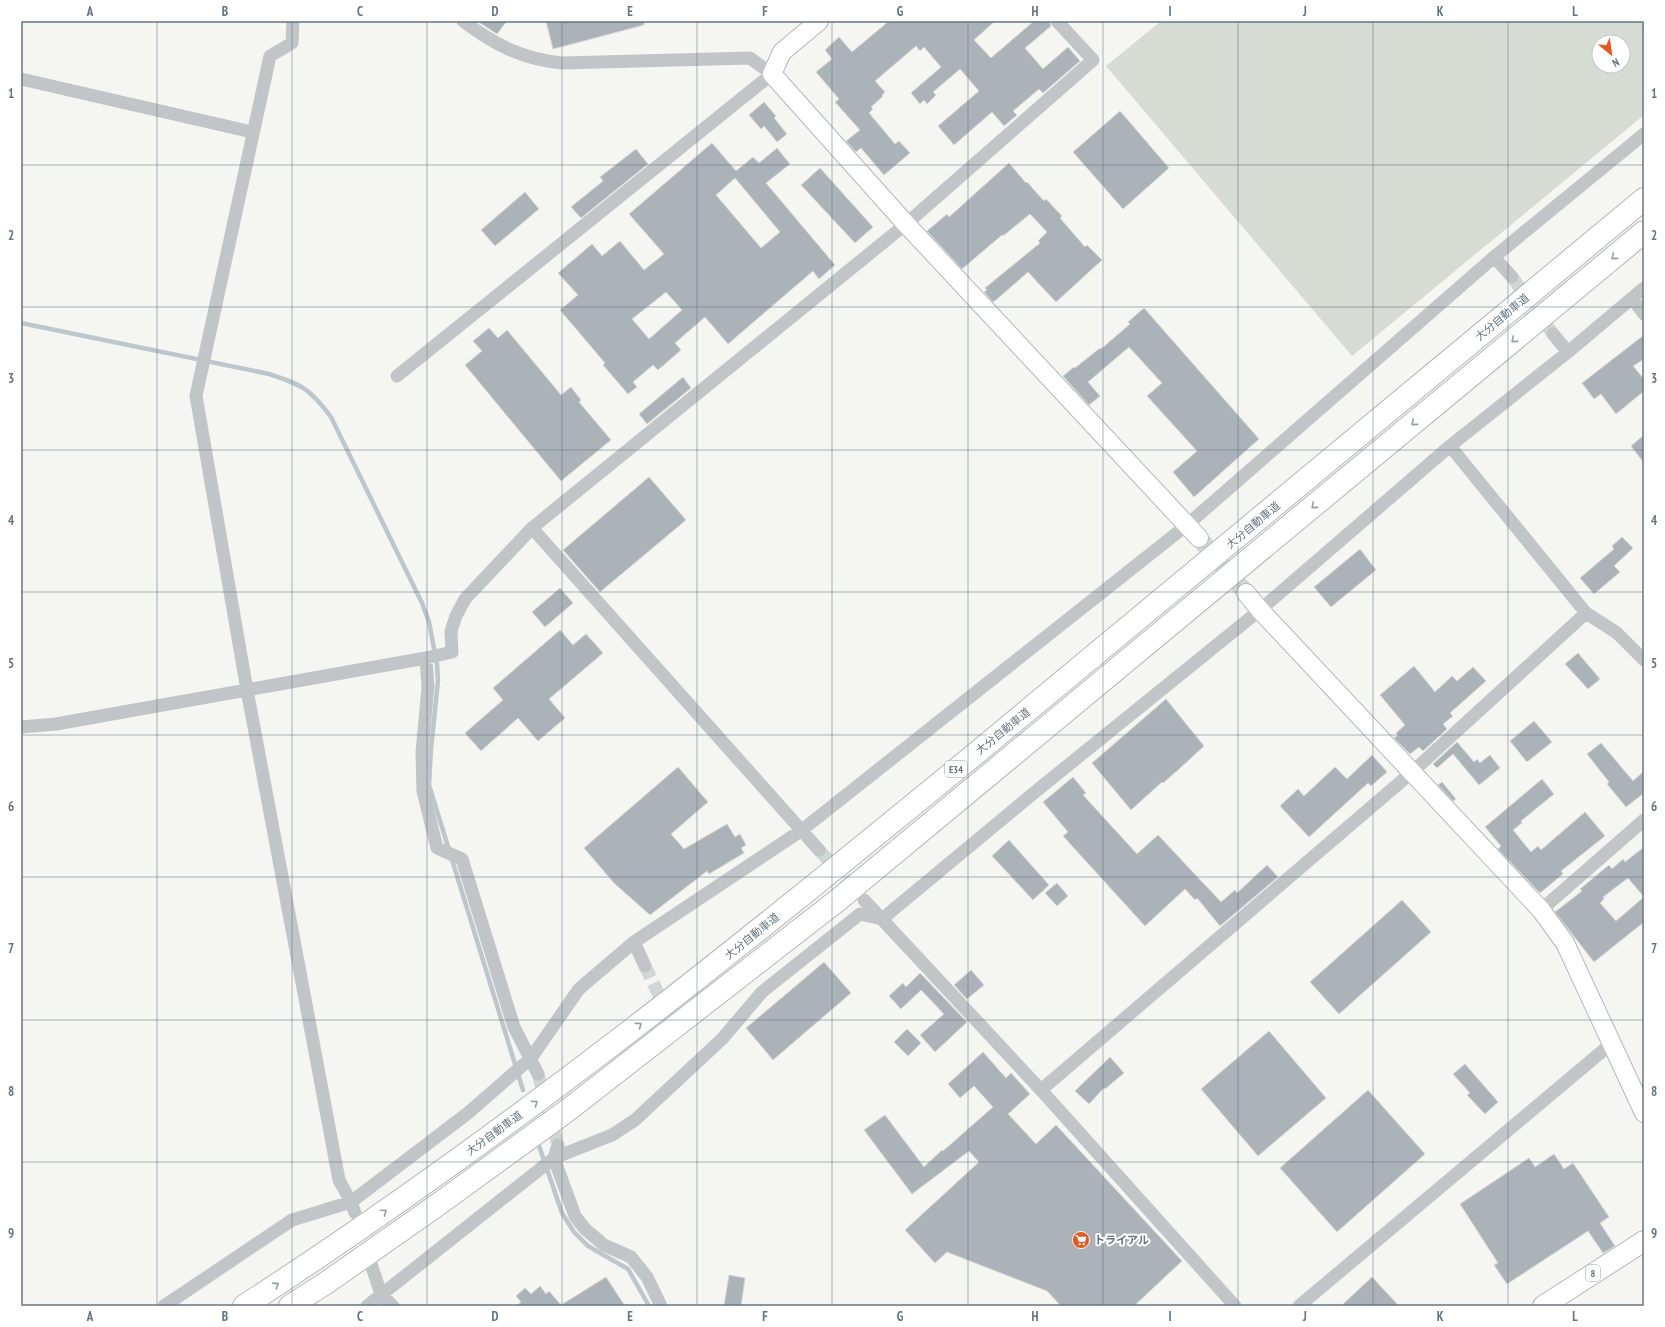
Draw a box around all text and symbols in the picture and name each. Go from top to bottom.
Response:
text: A [86,3,94,20]
text: B [222,3,228,20]
text: C [357,3,363,20]
text: D [492,3,499,20]
text: E [627,3,633,20]
text: F [762,3,768,20]
text: G [897,3,904,20]
text: H [1032,3,1039,20]
text: I [1168,3,1172,20]
text: J [1302,3,1307,20]
text: K [1437,3,1444,20]
text: L [1572,3,1578,20]
north arrow [1591,34,1631,74]
text: N [1610,55,1622,70]
text: 1 [8,85,14,102]
text: 1 [1651,85,1657,102]
text: 2 [8,227,14,244]
text: 2 [1651,227,1657,244]
one-way arrow [1611,252,1619,259]
street label: 大分自動車道 [1472,290,1532,344]
one-way arrow [1511,335,1519,342]
text: 3 [8,370,14,387]
text: 3 [1651,370,1657,387]
one-way arrow [1411,419,1419,426]
street label: 大分自動車道 [1223,498,1283,552]
one-way arrow [1311,502,1319,509]
text: 4 [8,512,15,529]
text: 4 [1651,512,1658,529]
text: 5 [8,655,14,672]
text: 5 [1651,655,1657,672]
street label: 大分自動車道 [973,705,1033,757]
road number: E34 [945,761,967,777]
text: 6 [8,798,14,815]
text: 6 [1651,798,1657,815]
street label: 大分自動車道 [722,910,782,962]
text: 7 [8,940,14,957]
text: 7 [1651,940,1657,957]
one-way arrow [634,1022,641,1029]
text: 8 [8,1083,14,1100]
text: 8 [1651,1083,1657,1100]
one-way arrow [530,1101,537,1108]
street label: 大分自動車道 [463,1108,525,1158]
one-way arrow [380,1209,387,1217]
text: 9 [8,1225,14,1242]
text: 9 [1651,1225,1657,1242]
supermarket icon: トライアル [1071,1230,1091,1250]
place label: トライアル [1094,1233,1149,1247]
road number: 8 [1586,1265,1600,1281]
one-way arrow [272,1283,279,1290]
text: A [86,1308,94,1325]
text: B [222,1308,228,1325]
text: C [357,1308,363,1325]
text: D [492,1308,499,1325]
text: E [627,1308,633,1325]
text: F [762,1308,768,1325]
text: G [897,1308,904,1325]
text: H [1032,1308,1039,1325]
text: I [1168,1308,1172,1325]
text: J [1302,1308,1307,1325]
text: K [1437,1308,1444,1325]
text: L [1572,1308,1578,1325]

